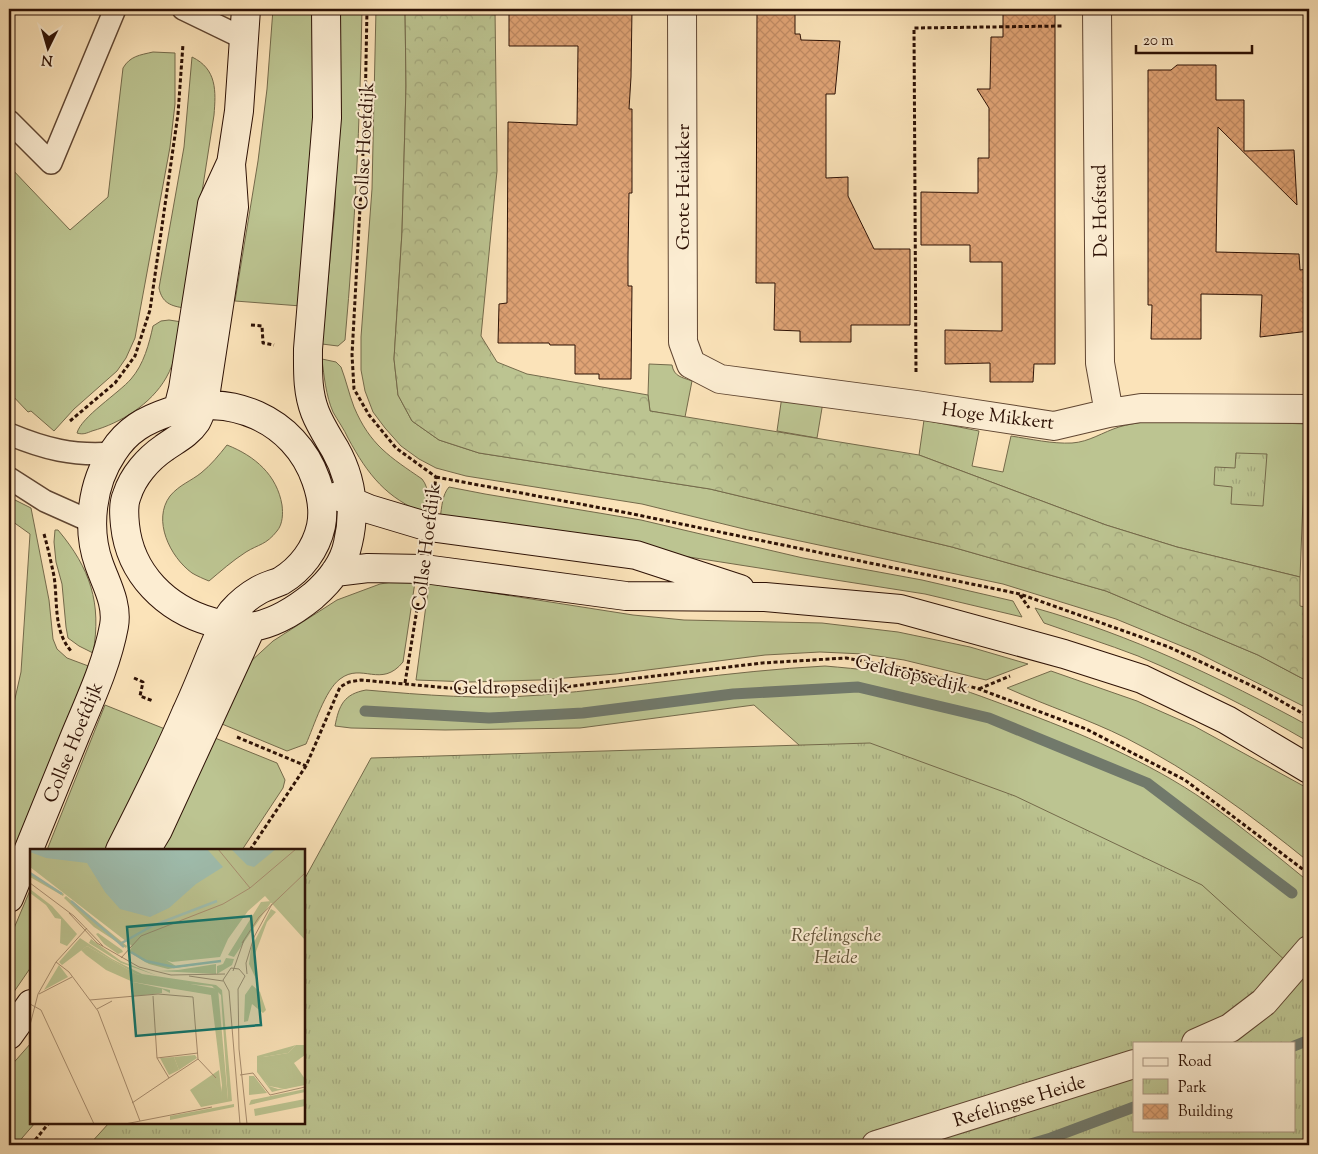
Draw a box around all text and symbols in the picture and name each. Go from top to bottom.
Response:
north arrow [22,22,72,72]
scale bar [1136,22,1252,54]
text: 20 m [1143,31,1174,52]
text: N [41,49,53,69]
street label: Collse Hoefdijk [349,81,382,211]
street label: Grote Heiakker [671,124,698,250]
street label: De Hofstad [1087,164,1116,258]
street label: Hoge Mikkert [940,397,1056,438]
street label: Collse Hoefdijk [406,481,449,613]
street label: Geldropsedijk [852,649,972,702]
street label: Geldropsedijk [453,674,570,703]
street label: Collse Hoefdijk [38,678,111,807]
inset map [30,849,305,1124]
park label: Refelingsche Heide [791,923,881,972]
legend [1133,1042,1296,1132]
text: Road [1178,1052,1212,1073]
street label: Refelingse Heide [950,1069,1089,1135]
text: Park [1178,1078,1207,1099]
text: Building [1178,1102,1233,1123]

